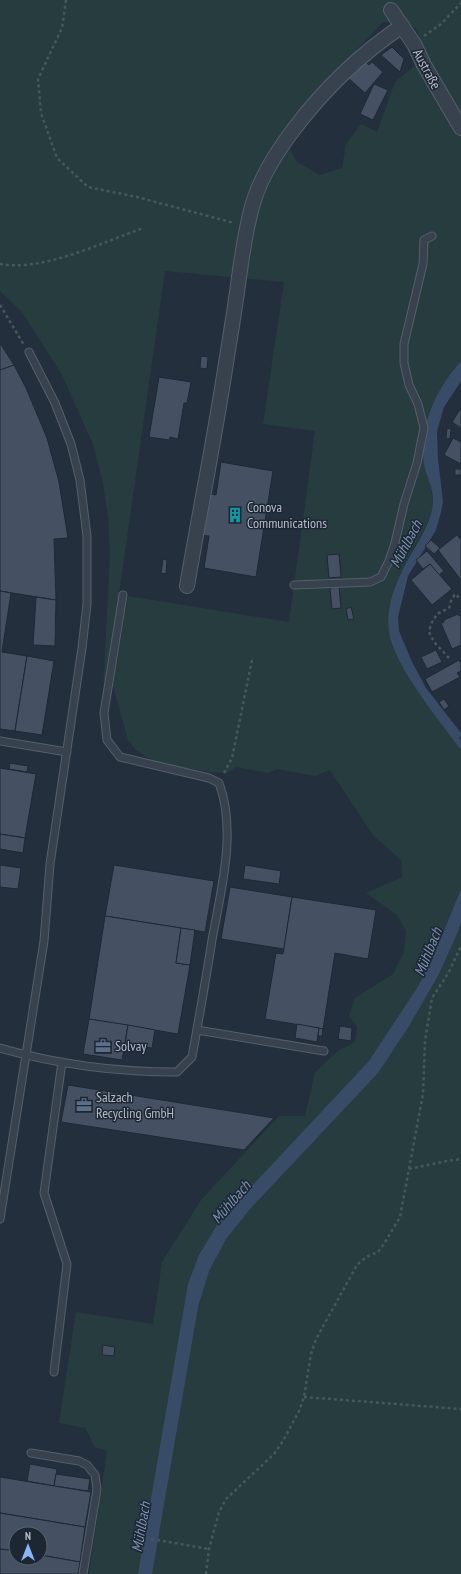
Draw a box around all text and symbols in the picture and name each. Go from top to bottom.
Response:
street label: Austraße [409,46,445,93]
place label: Conova Communications [247,498,327,532]
building icon: Conova Communications [226,506,244,524]
water label: Mühlbach [385,516,426,571]
water label: Mühlbach [409,924,446,979]
office icon: Solvay [94,1037,112,1055]
place label: Solvay [115,1037,147,1055]
place label: Salzach Recycling GmbH [96,1088,174,1122]
office icon: Salzach Recycling GmbH [75,1096,93,1114]
water label: Mühlbach [207,1175,255,1227]
water label: Mühlbach [127,1499,154,1553]
north arrow [8,1526,48,1566]
text: N [25,1529,31,1543]

